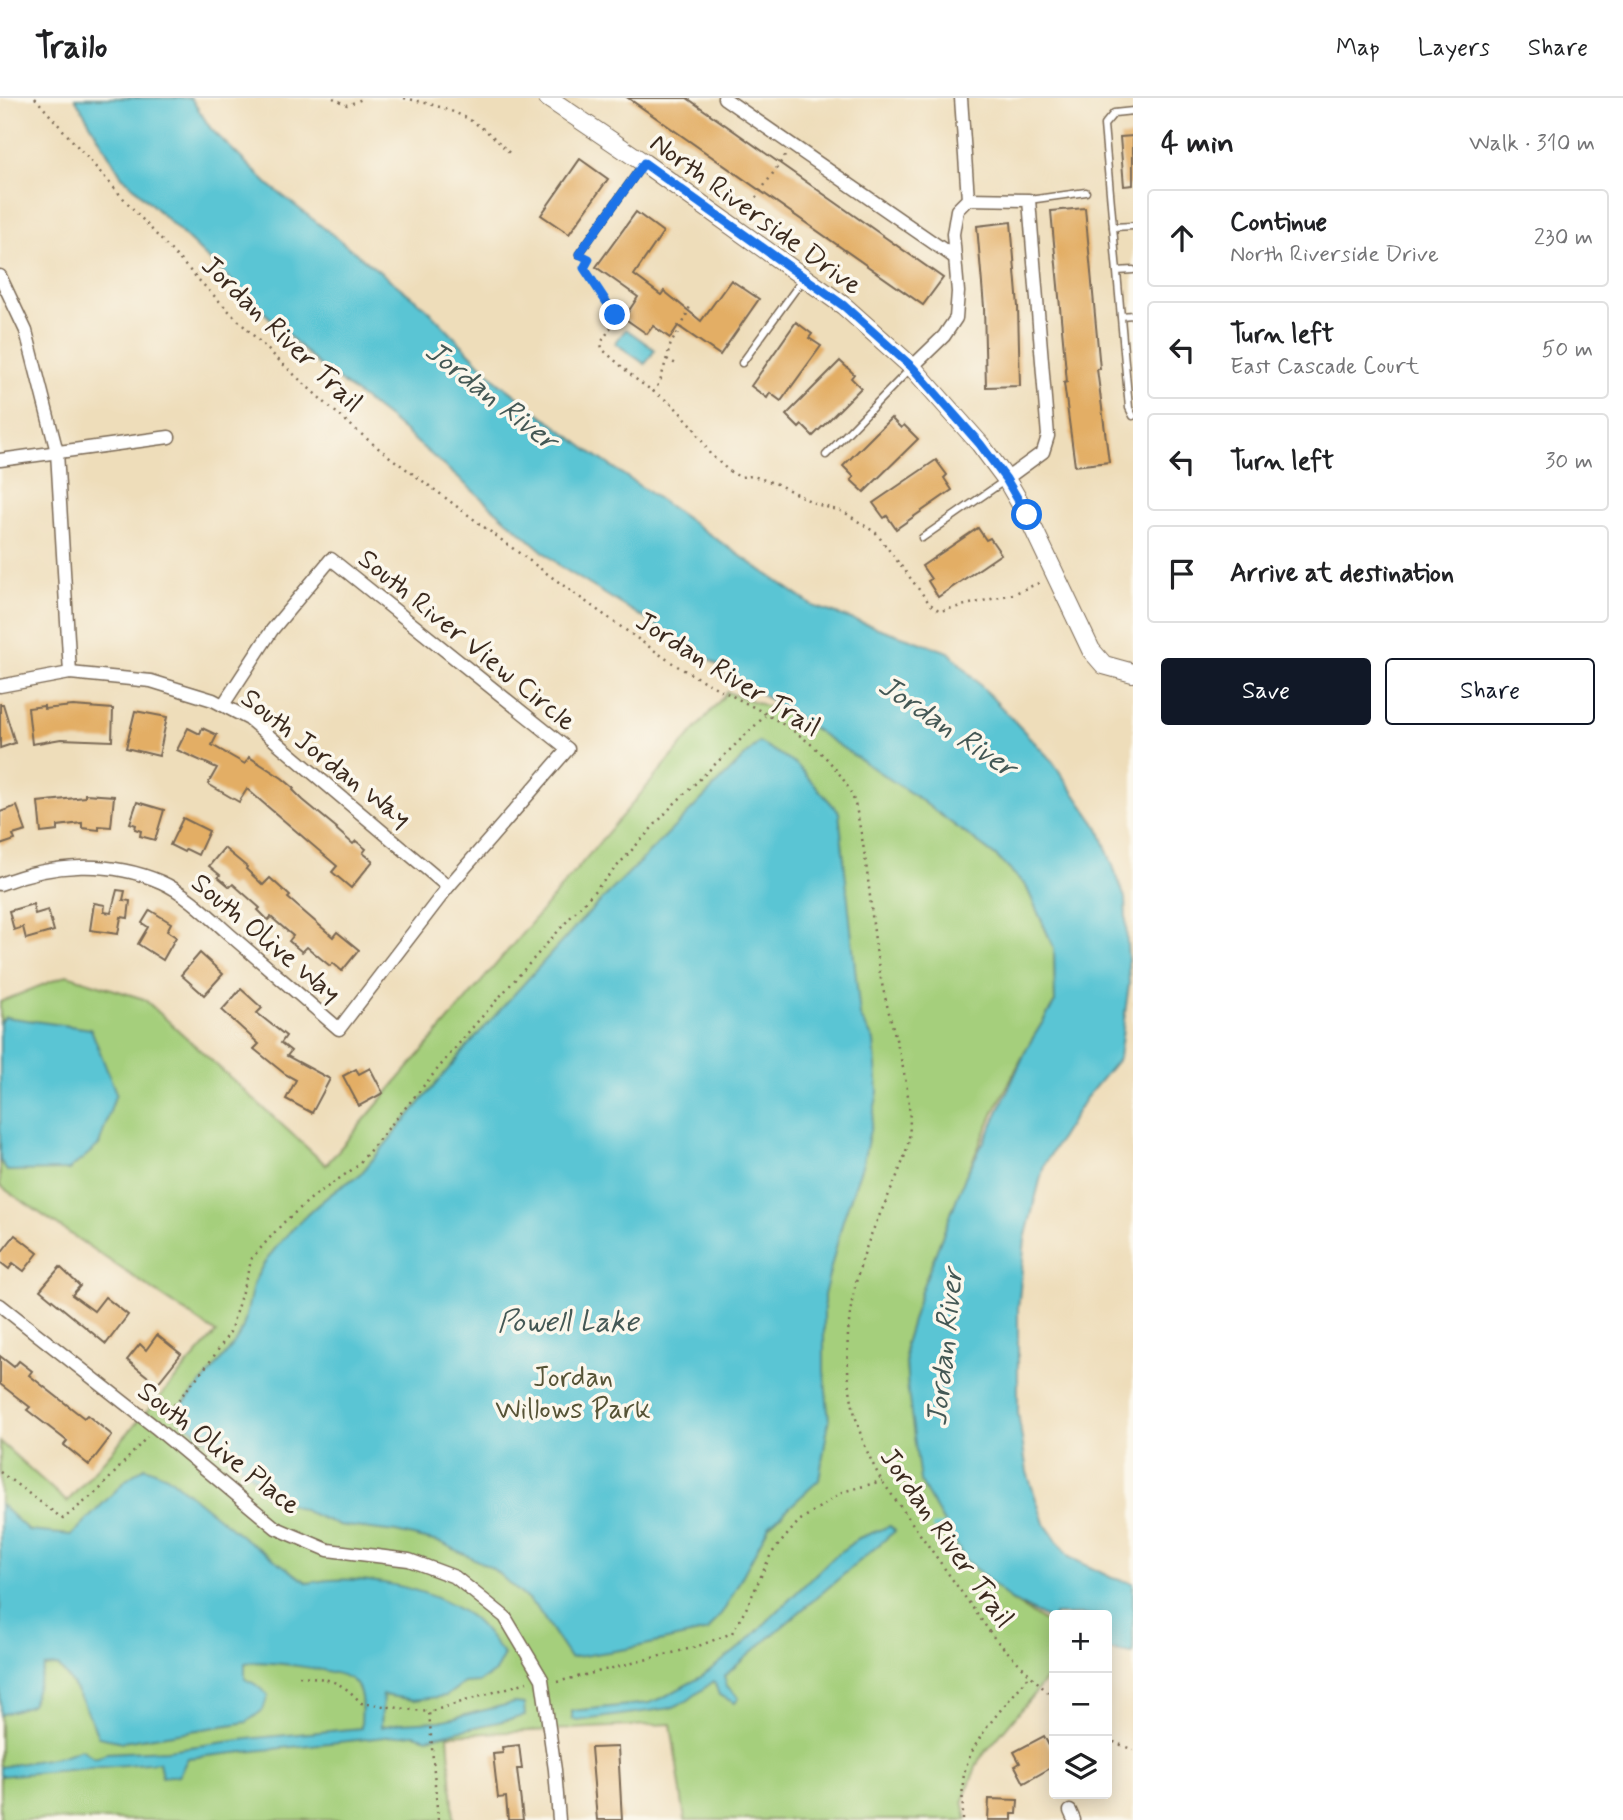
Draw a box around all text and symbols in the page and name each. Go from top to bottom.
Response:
text: Trailo [35,26,107,70]
text: Map [1336,33,1380,64]
text: Layers [1418,33,1490,64]
text: Share [1528,33,1588,64]
text: 4 min [1161,124,1234,163]
street label: North Riverside Drive [642,125,869,305]
text: Walk · 310 m [1469,129,1595,159]
text: Continue [1230,206,1327,240]
icon: ahead [1163,219,1201,257]
text: 230 m [1534,223,1593,253]
text: North Riverside Drive [1230,240,1439,270]
street label: Jordan River Trail [192,248,370,422]
route end [599,299,630,330]
text: Turn left [1230,318,1334,352]
icon: left [1163,331,1201,369]
water label: Jordan River [417,332,568,462]
text: 50 m [1542,335,1593,365]
text: East Cascade Court [1230,352,1419,382]
icon: left [1163,443,1201,481]
text: Turn left [1230,445,1334,479]
text: 30 m [1545,447,1593,477]
route start [1011,499,1042,530]
street label: South River View Circle [350,541,583,741]
icon: arrive [1163,555,1201,593]
text: Arrive at destination [1230,557,1454,591]
street label: Jordan River Trail [628,603,827,747]
button: Save [1161,658,1371,725]
button: Share [1385,658,1595,725]
water label: Jordan River [871,667,1026,790]
street label: South Jordan Way [232,681,419,837]
street label: South Olive Way [183,865,348,1013]
water label: Jordan River [918,1263,974,1428]
water label: Powell Lake [497,1303,640,1342]
park label: Jordan Willows Park [495,1360,651,1429]
street label: South Olive Place [129,1374,308,1524]
street label: Jordan River Trail [870,1441,1022,1636]
map controls [1049,1610,1112,1799]
button: + [1049,1610,1112,1673]
button: − [1049,1673,1112,1736]
button: layers [1049,1736,1112,1799]

